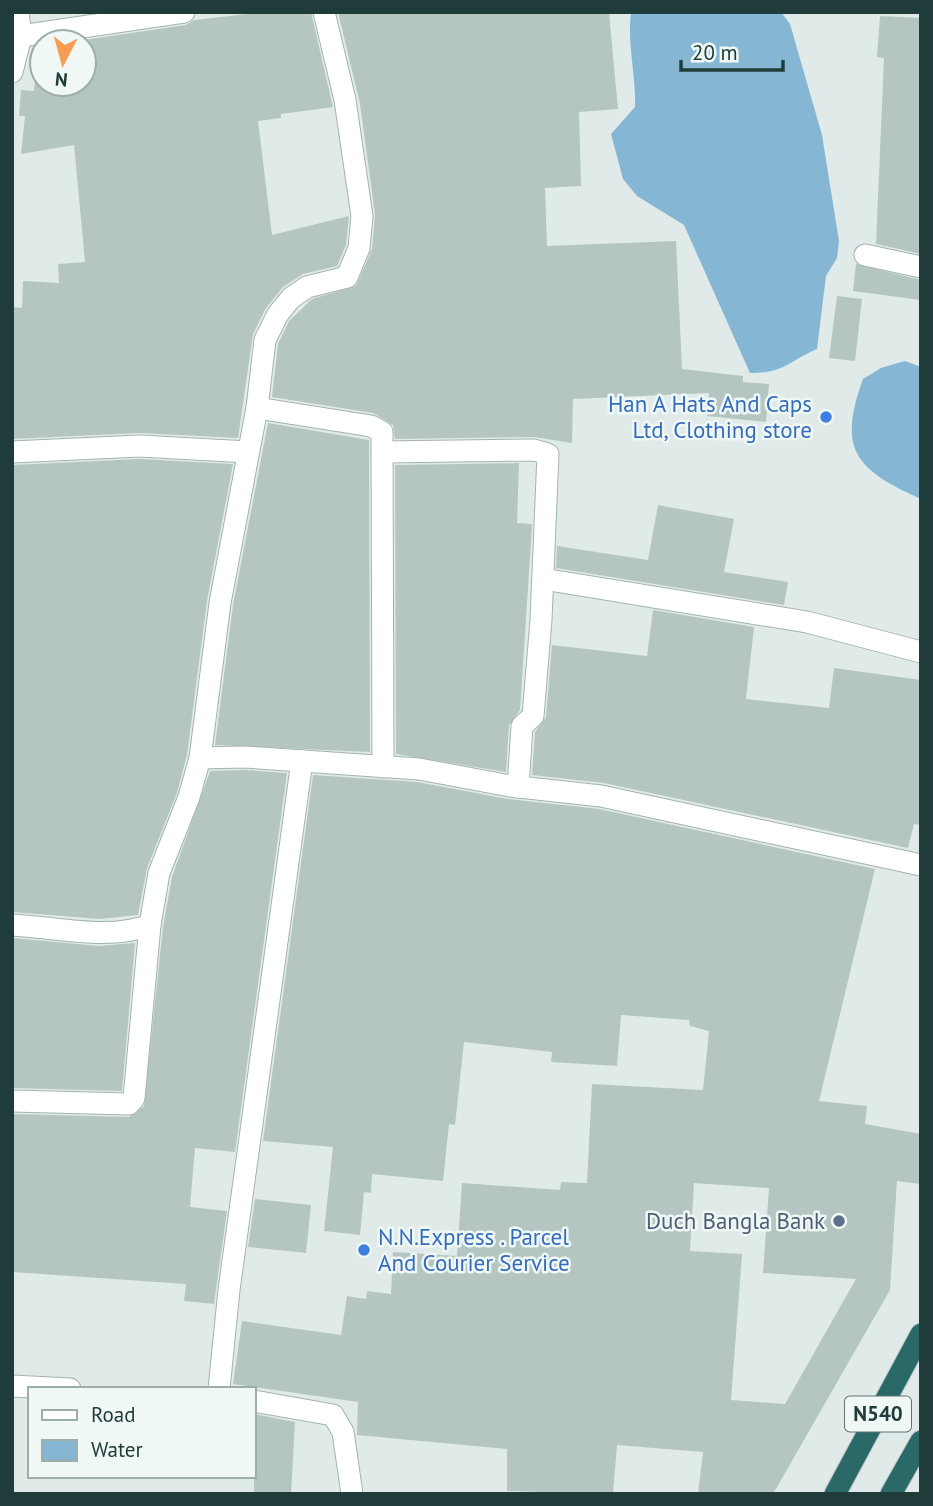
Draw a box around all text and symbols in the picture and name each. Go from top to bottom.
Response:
north arrow [28,28,98,98]
scale bar [681,28,782,72]
text: 20 m [692,39,738,66]
text: N [54,67,69,92]
place label: Han A Hats And Caps Ltd, Clothing store [608,389,812,444]
marker: Han A Hats And Caps Ltd, Clothing store [818,409,834,425]
place label: Duch Bangla Bank [646,1206,825,1235]
marker: Duch Bangla Bank [831,1213,847,1229]
place label: N.N.Express . Parcel And Courier Service [378,1222,570,1277]
marker: N.N.Express . Parcel And Courier Service [356,1242,372,1258]
legend [28,1387,256,1478]
road number: N540 [845,1396,911,1432]
text: Road [91,1401,135,1428]
text: Water [91,1436,143,1463]

